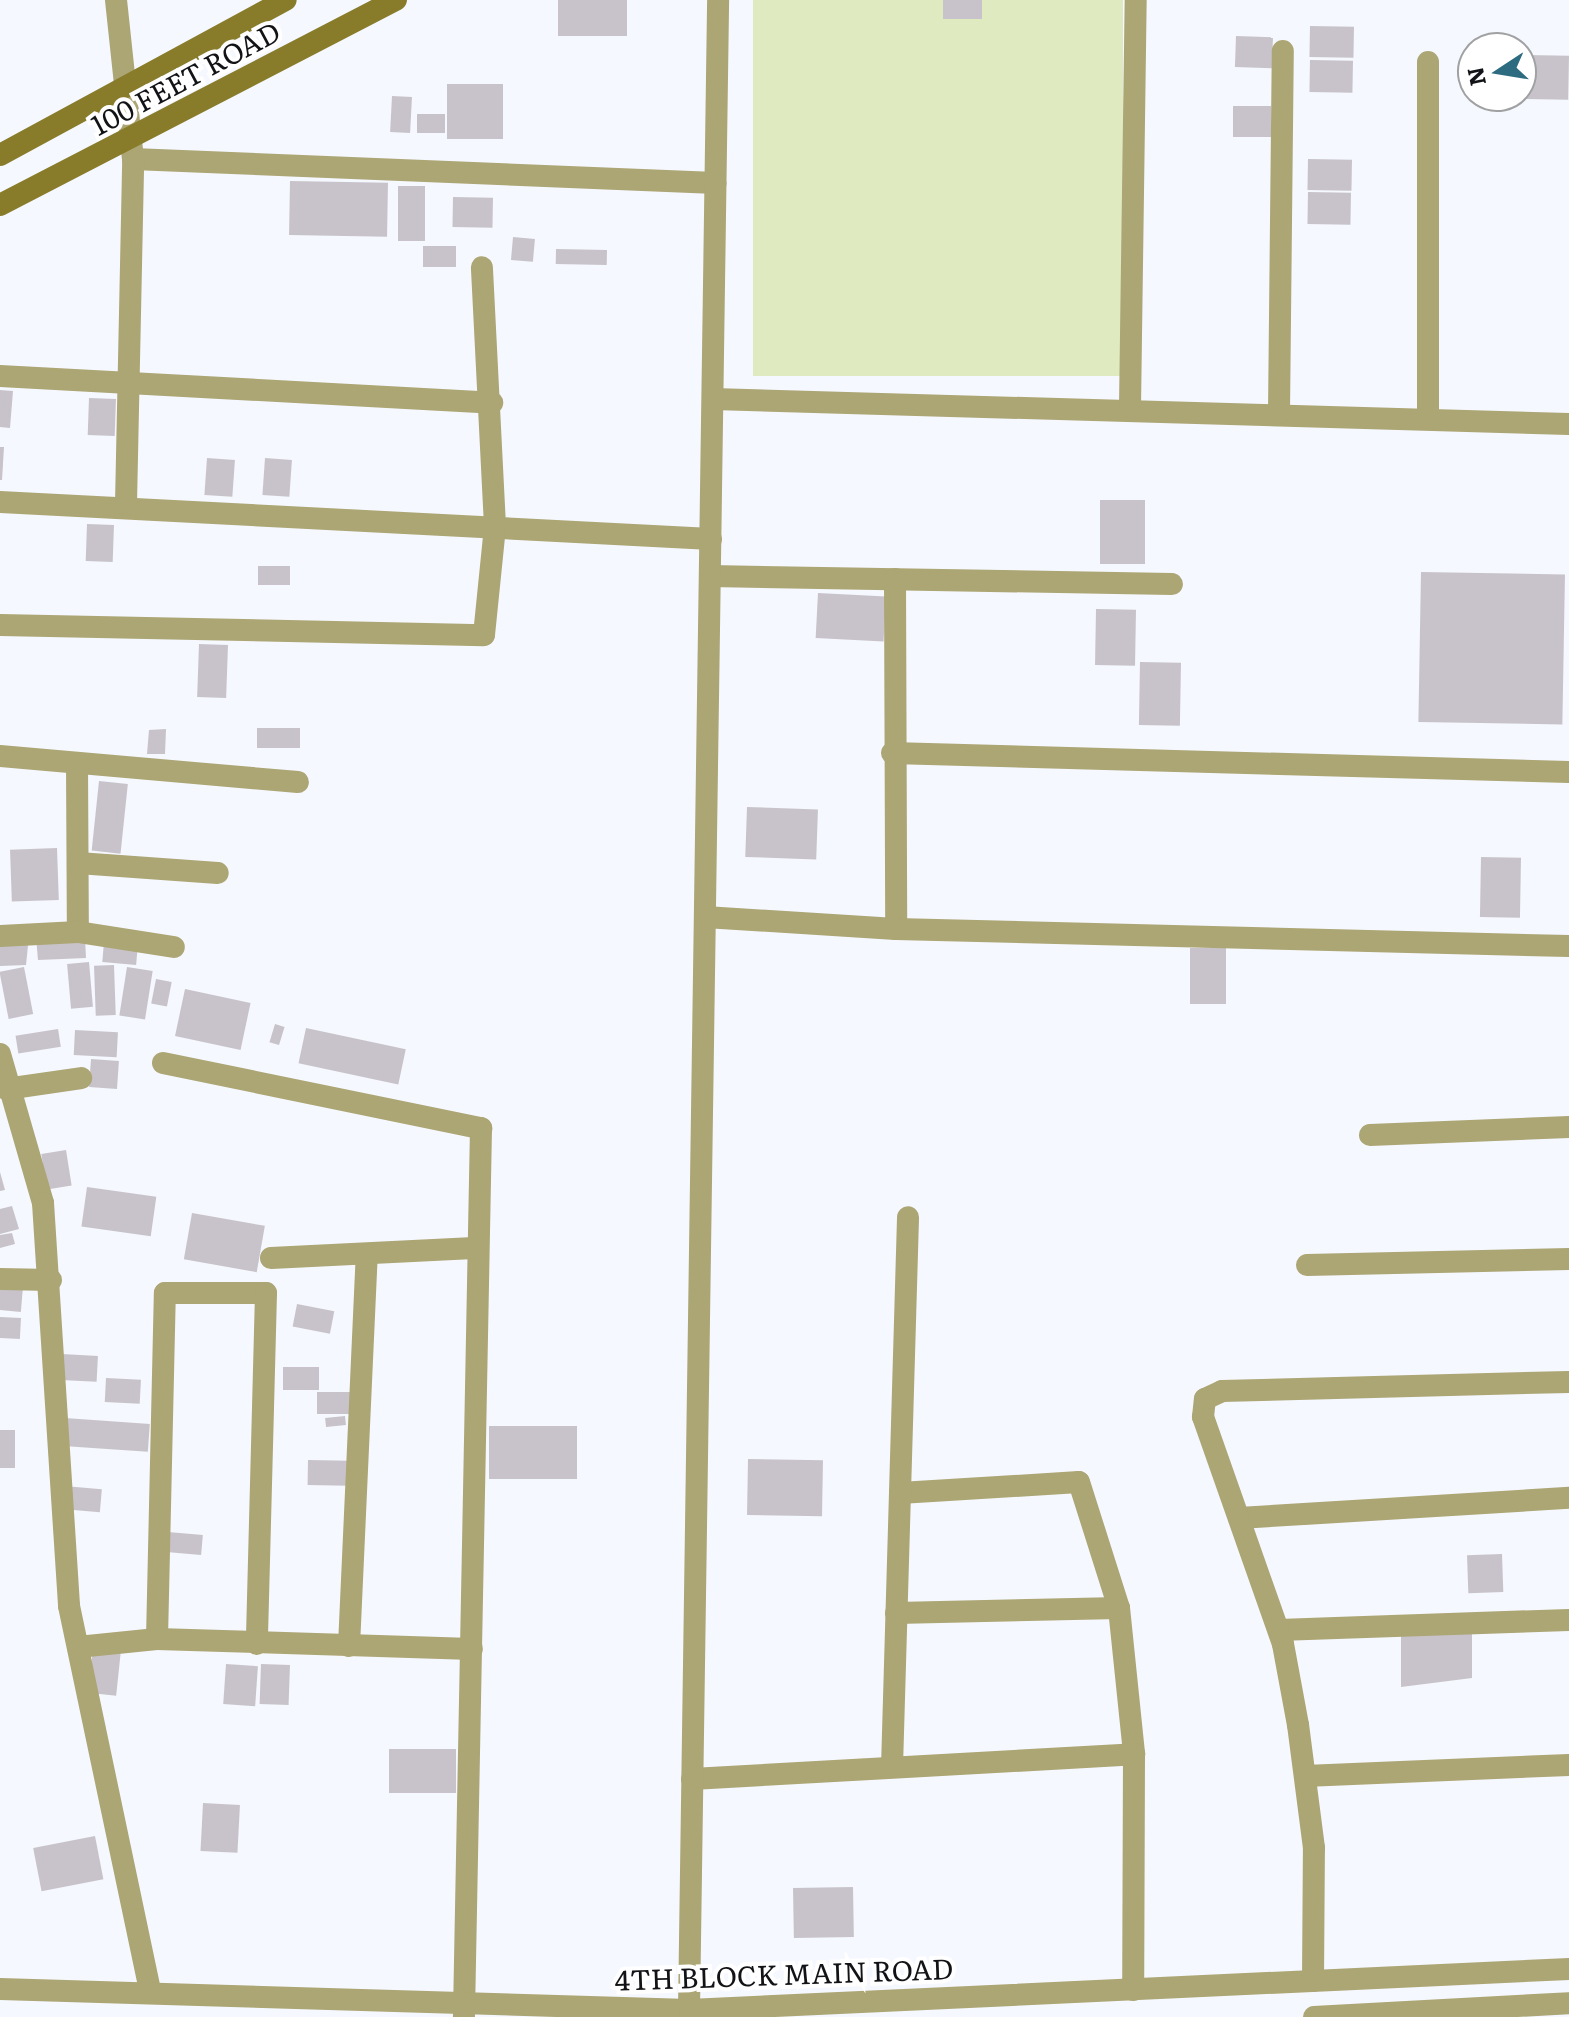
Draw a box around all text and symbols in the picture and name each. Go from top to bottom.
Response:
street label: 100 FEET ROAD [85,13,285,141]
north arrow [1457,32,1537,112]
text: N [1457,64,1493,89]
street label: 4TH BLOCK MAIN ROAD [614,1950,954,1996]

